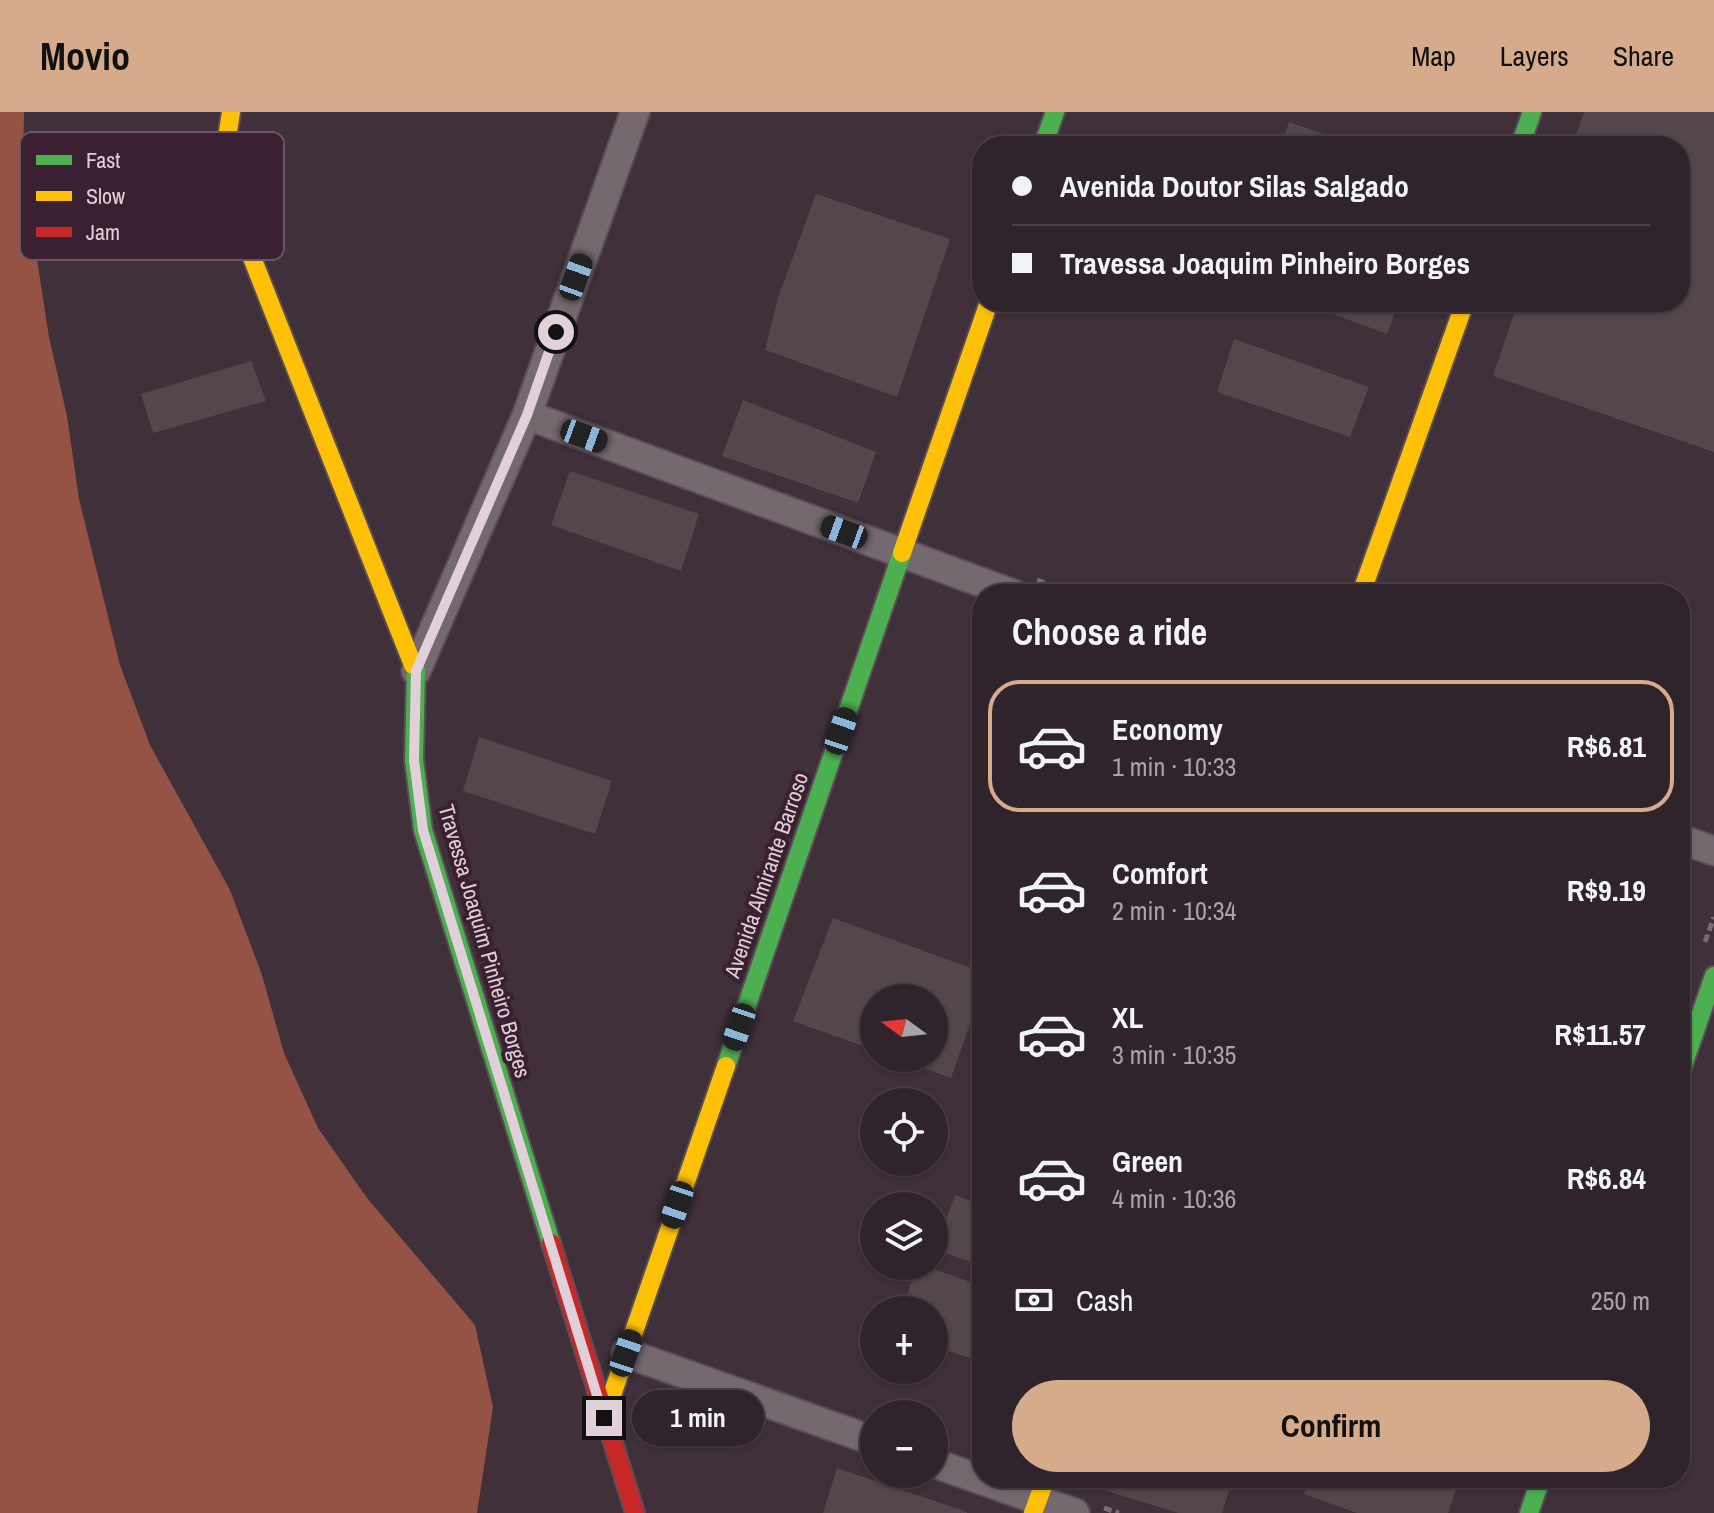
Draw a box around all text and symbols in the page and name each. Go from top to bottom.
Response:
text: Movio [40,31,130,82]
text: Map [1411,37,1456,75]
text: Layers [1500,37,1569,75]
text: Share [1613,37,1674,75]
legend [20,132,284,260]
text: Fast [86,145,120,175]
text: Avenida Doutor Silas Salgado [1060,166,1409,206]
text: Slow [86,181,125,211]
text: Jam [86,217,120,247]
text: Travessa Joaquim Pinheiro Borges [1060,243,1470,283]
car [557,250,595,304]
route start [538,314,574,350]
car [557,417,611,455]
car [817,513,871,551]
text: Choose a ride [1012,608,1207,656]
car [822,704,860,758]
text: Economy [1112,709,1223,749]
icon: car [1016,710,1088,782]
text: R$6.81 [1567,726,1646,766]
text: 1 min · 10:33 [1112,749,1236,784]
street label: Avenida Almirante Barroso [716,768,815,983]
street label: Travessa Joaquim Pinheiro Borges [432,801,538,1081]
text: Comfort [1112,853,1208,893]
icon: car [1016,854,1088,926]
text: R$9.19 [1567,870,1646,910]
text: 2 min · 10:34 [1112,893,1236,928]
north arrow [860,984,948,1072]
map controls [860,984,948,1488]
text: XL [1112,997,1143,1037]
icon: car [1016,998,1088,1070]
car [720,1000,758,1054]
text: R$11.57 [1554,1014,1646,1054]
text: 3 min · 10:35 [1112,1037,1236,1072]
button: locate [860,1088,948,1176]
text: Green [1112,1141,1183,1181]
icon: car [1016,1142,1088,1214]
text: R$6.84 [1567,1158,1646,1198]
car [658,1178,696,1232]
text: 4 min · 10:36 [1112,1181,1236,1216]
button: layers [860,1192,948,1280]
icon: cash [1012,1278,1056,1322]
text: Cash [1076,1280,1133,1320]
text: 250 m [1591,1283,1650,1318]
button: + [860,1296,948,1384]
car [607,1326,645,1380]
button: Confirm [1012,1380,1650,1472]
callout: 1 min [632,1390,764,1446]
route end [586,1400,622,1436]
text: 1 min [670,1400,726,1435]
button: − [860,1400,948,1488]

